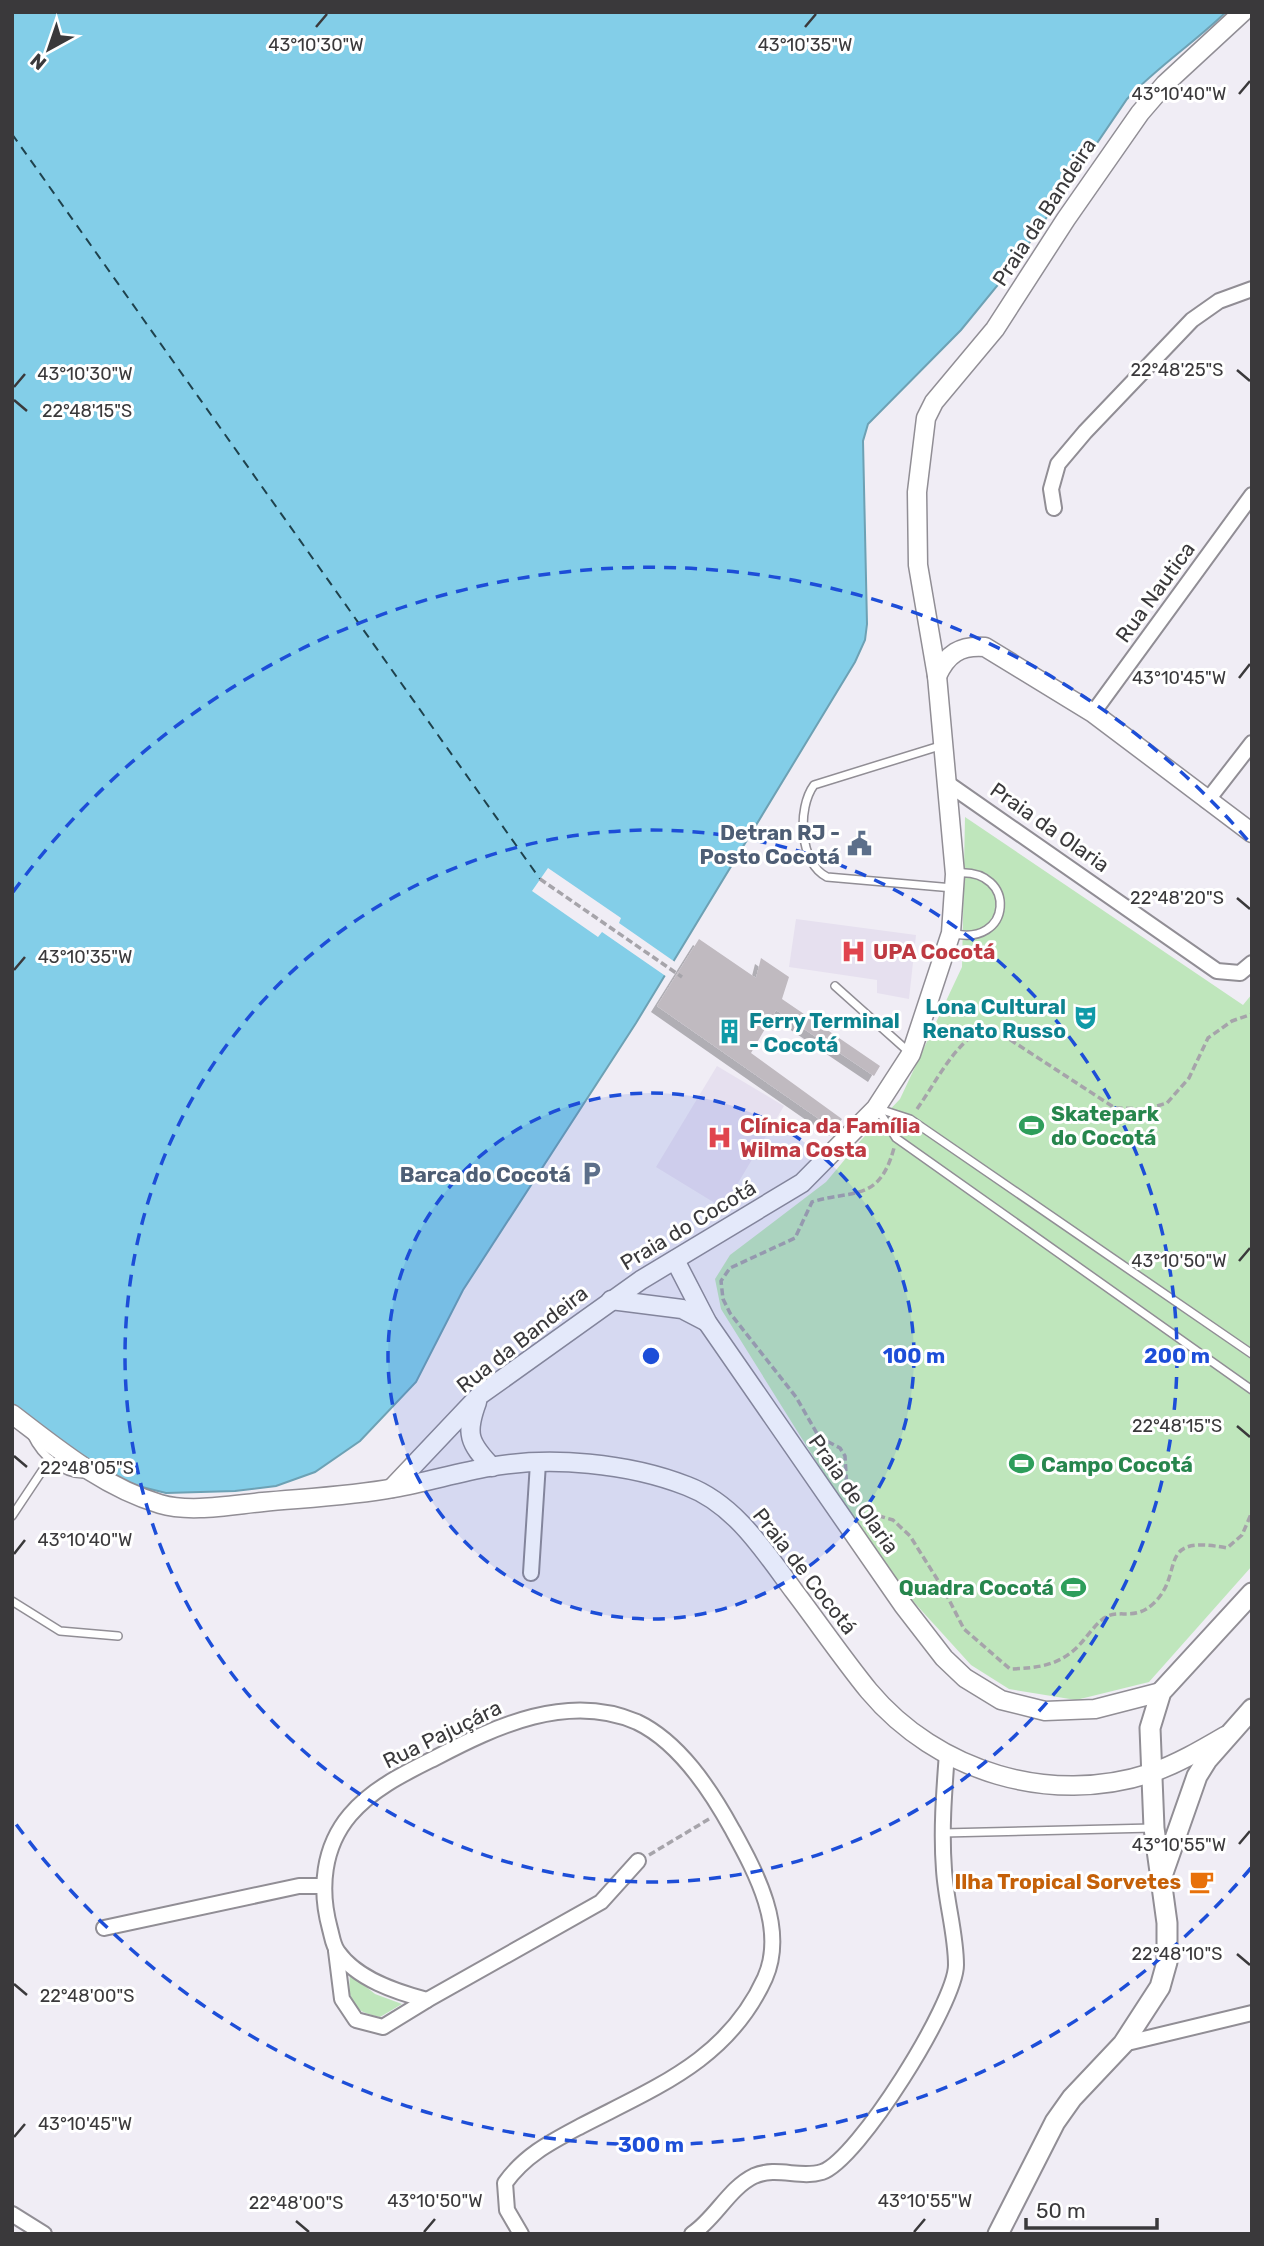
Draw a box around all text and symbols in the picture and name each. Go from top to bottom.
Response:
north arrow [14,14,84,84]
text: 43°10'30"W [268,34,364,56]
text: 43°10'35"W [758,34,852,56]
text: N [26,48,51,75]
text: 43°10'40"W [1132,83,1226,105]
street label: Praia da Bandeira [987,133,1101,291]
text: 22°48'25"S [1130,359,1224,381]
text: 43°10'30"W [37,363,133,385]
text: 22°48'15"S [42,400,132,422]
street label: Rua Nautica [1110,537,1200,647]
text: 43°10'45"W [1132,667,1226,689]
street label: Praia da Olaria [986,777,1114,877]
place label: Detran RJ - Posto Cocotá [699,820,840,869]
public building icon: Detran RJ - Posto Cocotá [846,830,874,858]
text: 22°48'20"S [1130,887,1224,909]
hospital icon: UPA Cocotá [839,937,867,965]
place label: UPA Cocotá [873,939,995,964]
text: 43°10'35"W [38,946,132,968]
place label: Lona Cultural Renato Russo [922,994,1066,1043]
theatre icon: Lona Cultural Renato Russo [1072,1004,1100,1032]
place label: Ferry Terminal - Cocotá [749,1008,900,1057]
building icon: Ferry Terminal - Cocotá [715,1018,743,1046]
place label: Skatepark do Cocotá [1051,1101,1160,1150]
sports icon: Skatepark do Cocotá [1017,1111,1045,1139]
place label: Clínica da Família Wilma Costa [740,1113,920,1162]
hospital icon: Clínica da Família Wilma Costa [706,1123,734,1151]
parking icon: Barca do Cocotá [577,1160,605,1188]
place label: Barca do Cocotá [400,1162,571,1187]
street label: Praia do Cocotá [616,1175,760,1275]
text: 43°10'50"W [1131,1250,1227,1272]
street label: Rua da Bandeira [451,1280,593,1398]
text: 100 m [883,1343,945,1368]
text: 200 m [1144,1343,1210,1368]
centre of rings [639,1344,663,1368]
text: 22°48'15"S [1132,1415,1222,1437]
street label: Praia de Olaria [804,1430,904,1558]
sports icon: Campo Cocotá [1007,1450,1035,1478]
place label: Campo Cocotá [1041,1452,1193,1477]
text: 22°48'05"S [40,1457,134,1479]
street label: Praia de Cocotá [748,1503,862,1639]
text: 43°10'40"W [38,1529,132,1551]
sports icon: Quadra Cocotá [1060,1573,1088,1601]
place label: Quadra Cocotá [899,1575,1054,1600]
street label: Rua Pajuçára [379,1695,505,1773]
text: 43°10'55"W [1132,1834,1226,1856]
cafe icon: Ilha Tropical Sorvetes [1187,1867,1215,1895]
place label: Ilha Tropical Sorvetes [955,1869,1181,1894]
text: 22°48'10"S [1132,1943,1222,1965]
text: 22°48'00"S [40,1985,134,2007]
text: 43°10'45"W [38,2113,132,2135]
text: 300 m [618,2132,684,2157]
scale bar [1026,2186,1157,2230]
text: 43°10'50"W [387,2190,483,2212]
text: 43°10'55"W [878,2190,972,2212]
text: 22°48'00"S [249,2192,343,2214]
text: 50 m [1036,2198,1086,2223]

